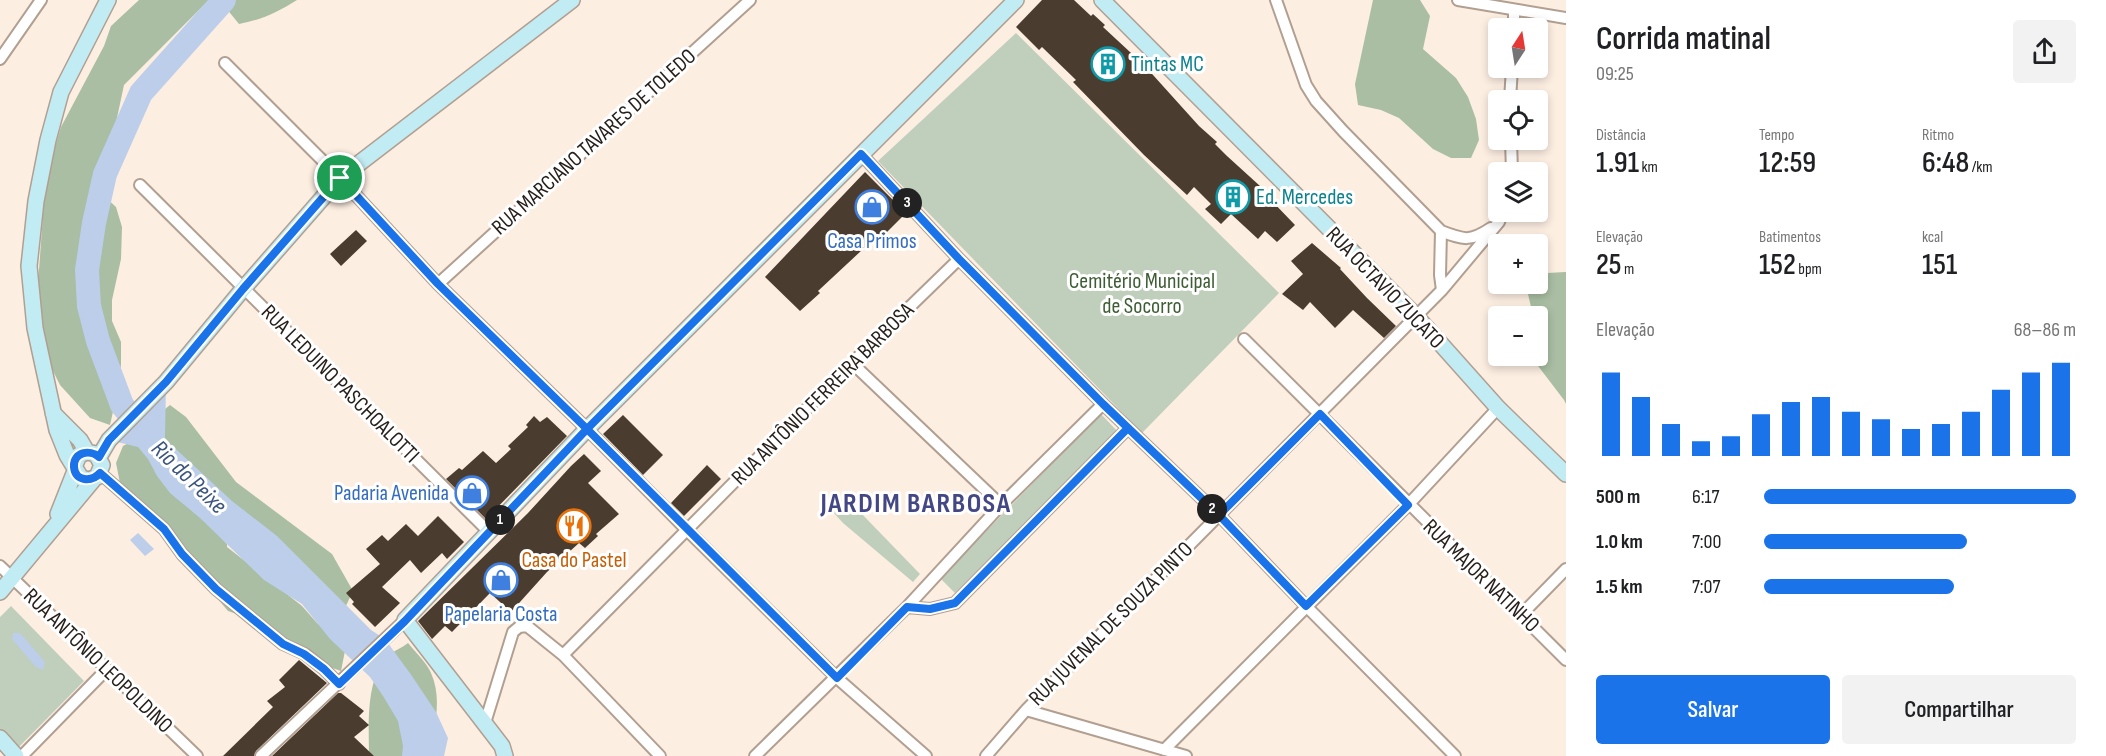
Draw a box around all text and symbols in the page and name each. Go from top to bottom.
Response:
north arrow [1488,18,1548,78]
map controls [1488,18,1548,366]
text: Corrida matinal [1596,19,1771,59]
button: share [2013,20,2076,83]
street label: RUA MARCIANO TAVARES DE TOLEDO [486,43,702,241]
building icon: Tintas MC [1090,46,1126,82]
place label: Tintas MC [1131,51,1204,78]
text: 09:25 [1596,62,1634,86]
button: locate [1488,90,1548,150]
text: Distância [1596,126,1646,145]
text: Tempo [1759,126,1794,145]
text: Ritmo [1922,126,1954,145]
text: 1.91 [1596,145,1639,181]
text: 12:59 [1759,145,1816,181]
text: 6:48 [1922,145,1969,181]
pin [314,152,365,203]
text: km [1639,158,1658,177]
text: /km [1969,158,1993,177]
icon: arrive [323,161,356,194]
button: layers [1488,162,1548,222]
building icon: Ed. Mercedes [1215,179,1251,215]
place label: Ed. Mercedes [1256,184,1353,211]
pin: 3 [892,188,922,218]
shop icon: Casa Primos [854,189,890,225]
text: 3 [903,193,911,212]
street label: RUA OCTAVIO ZUCATO [1320,221,1450,355]
place label: Casa Primos [827,228,917,255]
text: Elevação [1596,228,1643,247]
text: Batimentos [1759,228,1821,247]
text: kcal [1922,228,1943,247]
button: + [1488,234,1548,294]
text: 25 [1596,247,1622,283]
text: 152 [1759,247,1796,283]
text: 151 [1922,247,1957,283]
text: m [1622,260,1634,279]
text: bpm [1796,260,1822,279]
park label: Cemitério Municipal de Socorro [1069,268,1215,320]
street label: RUA ANTÔNIO FERREIRA BARBOSA [726,297,920,491]
street label: RUA LEDUINO PASCHOALOTTI [255,299,425,469]
button: − [1488,306,1548,366]
text: Elevação [1596,318,1655,342]
text: 68–86 m [2014,318,2076,342]
water label: Rio do Peixe [145,434,233,520]
shop icon: Padaria Avenida [454,475,490,511]
place label: Padaria Avenida [334,480,449,507]
text: 500 m [1596,485,1640,509]
text: 6:17 [1692,485,1720,509]
district label: JARDIM BARBOSA [819,487,1012,520]
pin: 2 [1197,494,1227,524]
text: 2 [1208,499,1216,518]
pin: 1 [485,505,515,535]
restaurant icon: Casa do Pastel [556,508,592,544]
text: 1 [497,510,503,529]
street label: RUA MAJOR NATINHO [1417,514,1545,638]
text: 1.0 km [1596,530,1643,554]
text: 7:00 [1692,530,1721,554]
street label: RUA JUVENAL DE SOUZA PINTO [1023,536,1199,712]
place label: Casa do Pastel [521,547,627,574]
shop icon: Papelaria Costa [483,562,519,598]
text: 1.5 km [1596,575,1642,599]
text: 7:07 [1692,575,1721,599]
street label: RUA ANTÔNIO LEOPOLDINO [18,583,178,739]
place label: Papelaria Costa [445,601,557,628]
button: Salvar [1596,675,1830,744]
button: Compartilhar [1842,675,2076,744]

